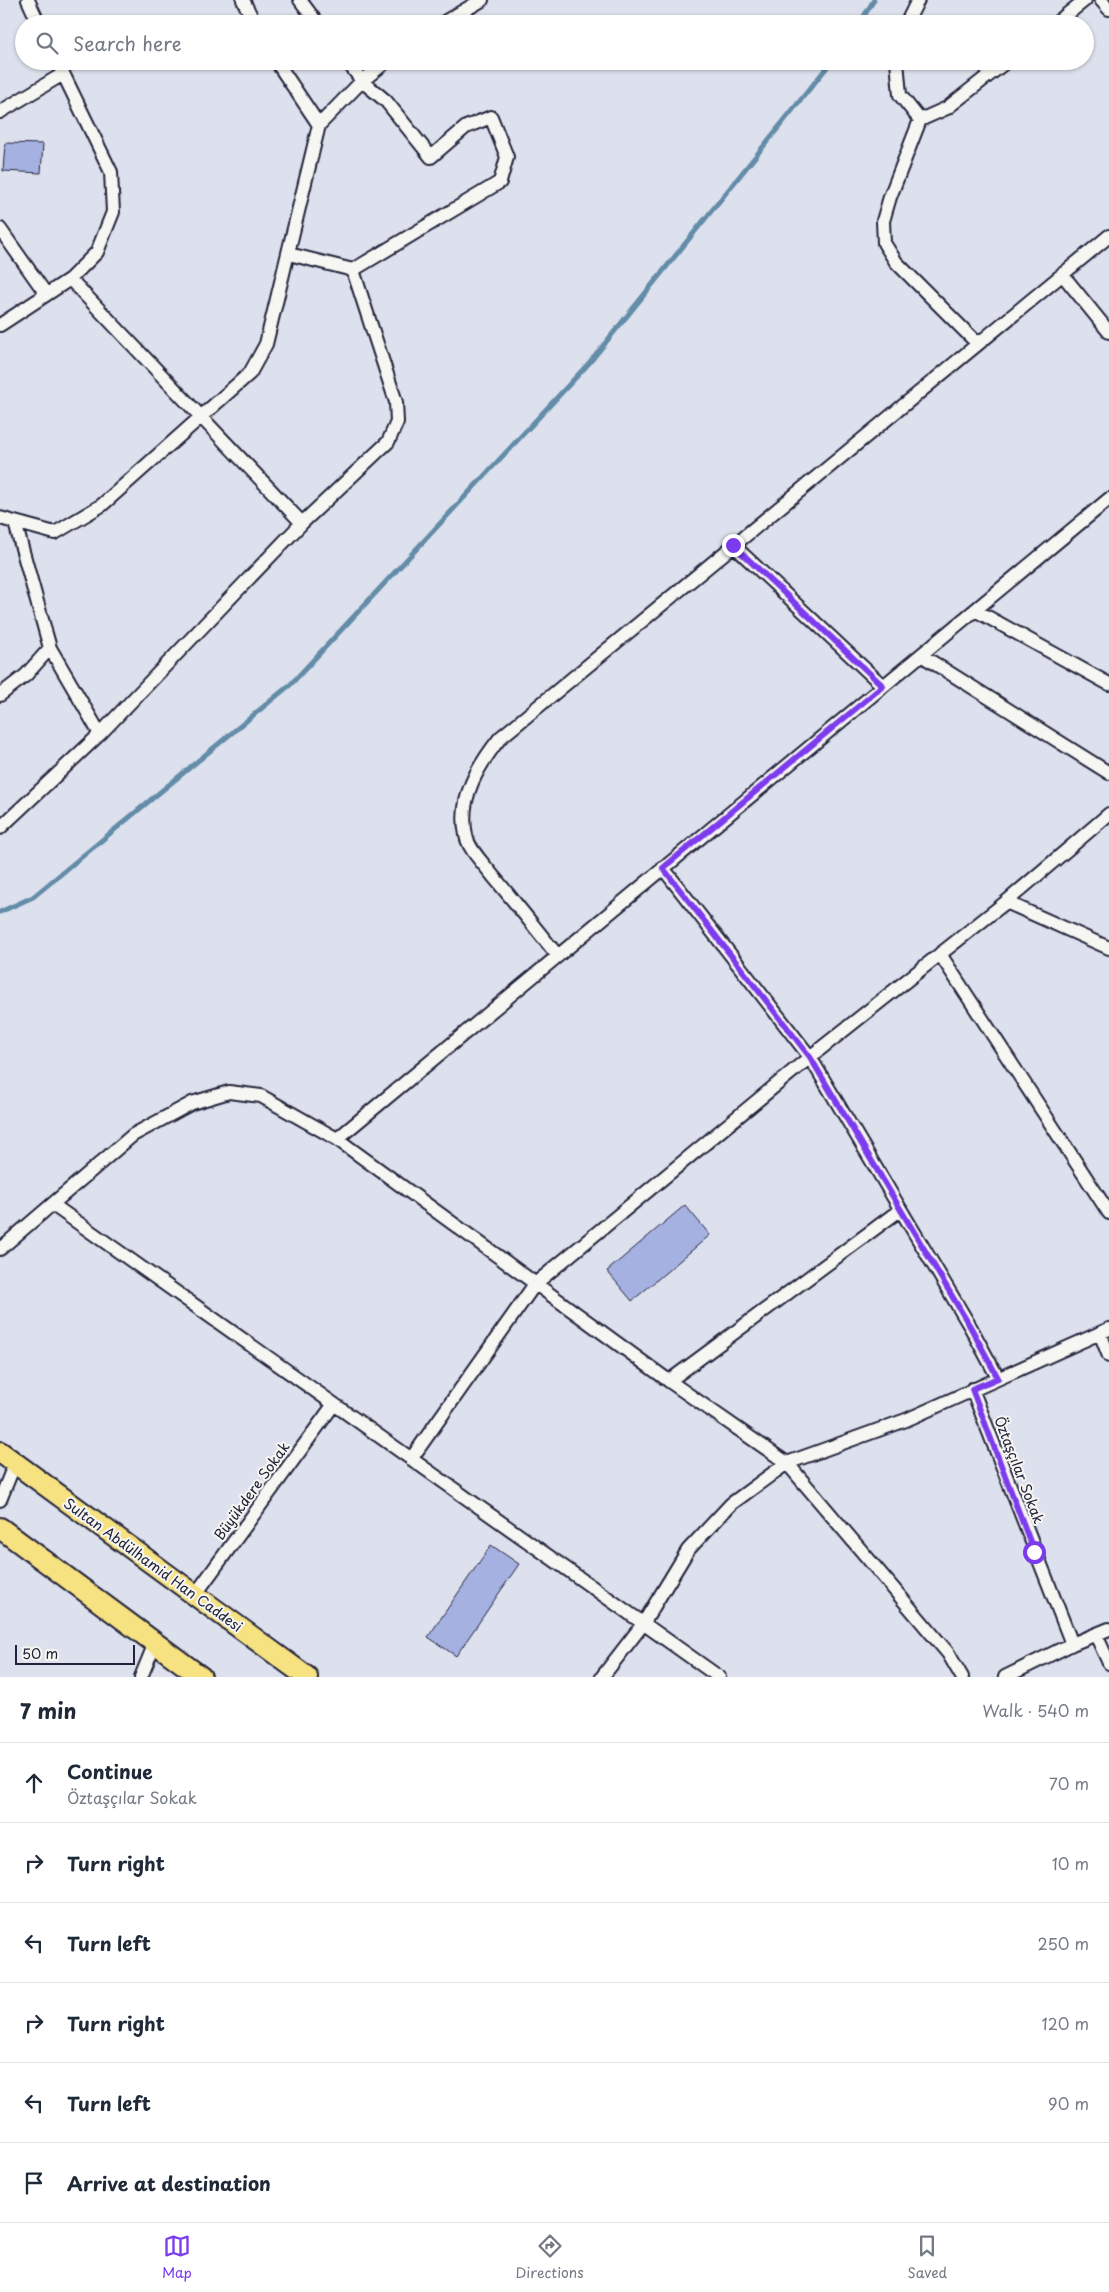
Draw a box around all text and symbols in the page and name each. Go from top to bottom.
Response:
search box [15,15,1094,70]
icon: search [33,29,61,57]
text: Search here [73,29,182,57]
route end [722,534,745,557]
street label: Öztaşçılar Sokak [989,1413,1050,1527]
street label: Büyükdere Sokak [209,1437,295,1544]
street label: Sultan Abdülhamid Han Caddesi [60,1492,247,1637]
route start [1023,1541,1046,1564]
scale bar [15,1642,135,1665]
text: 50 m [22,1643,58,1664]
text: 7 min [20,1694,76,1726]
text: Walk · 540 m [983,1698,1089,1722]
text: Continue [67,1757,153,1785]
icon: ahead [20,1769,48,1797]
text: 70 m [1049,1771,1089,1795]
text: Öztaşçılar Sokak [67,1785,197,1809]
icon: right [20,1849,48,1877]
text: Turn right [67,1849,165,1877]
text: 10 m [1052,1851,1089,1875]
icon: left [20,1929,48,1957]
text: Turn left [67,1929,151,1957]
text: 250 m [1038,1931,1089,1955]
icon: right [20,2009,48,2037]
text: Turn right [67,2009,165,2037]
text: 120 m [1042,2011,1089,2035]
icon: left [20,2089,48,2117]
text: Turn left [67,2089,151,2117]
text: 90 m [1048,2091,1089,2115]
icon: arrive [20,2169,48,2197]
text: Arrive at destination [67,2169,271,2197]
tab: Map [162,2232,192,2283]
tab: Directions [516,2232,584,2283]
tab: Saved [907,2232,947,2283]

